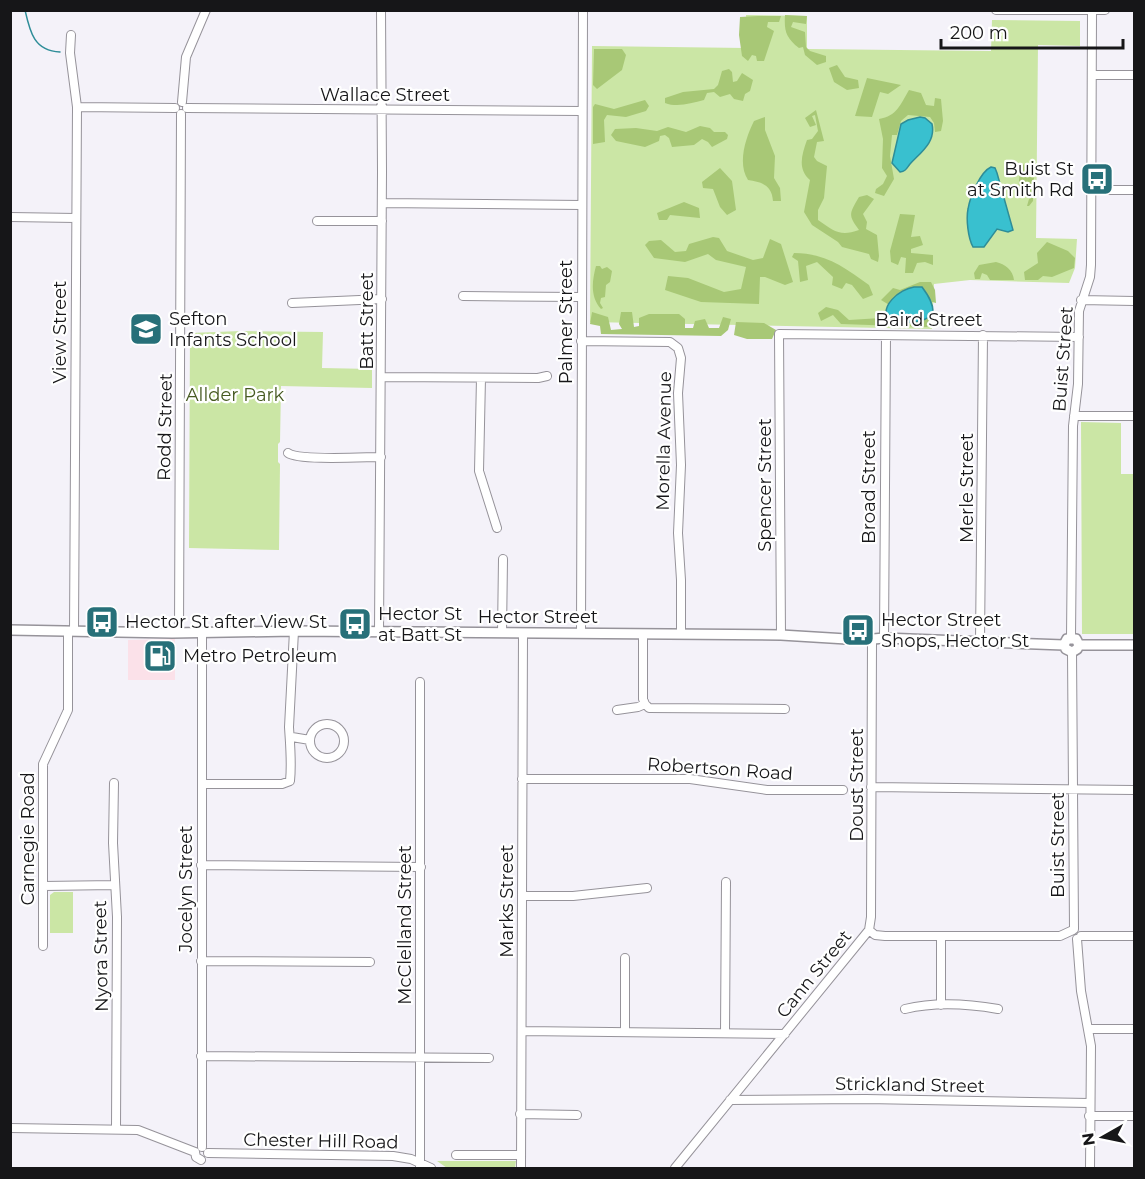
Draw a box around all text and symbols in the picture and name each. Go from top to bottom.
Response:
scale bar [941,12,1122,50]
text: 200 m [950,22,1008,44]
street label: Wallace Street [320,84,450,106]
place label: Buist St at Smith Rd [967,158,1074,201]
bus stop icon: Buist St at Smith Rd [1079,161,1115,197]
street label: Palmer Street [555,260,577,384]
street label: Batt Street [356,272,378,370]
street label: View Street [49,281,71,383]
street label: Buist Street [1048,305,1078,413]
place label: Sefton Infants School [169,308,297,351]
street label: Baird Street [875,309,983,331]
school or university icon: Sefton Infants School [128,311,164,347]
street label: Morella Avenue [652,371,676,511]
street label: Rodd Street [153,373,177,481]
park label: Allder Park [186,384,285,406]
street label: Spencer Street [754,418,776,552]
street label: Broad Street [858,430,880,544]
street label: Merle Street [956,433,978,543]
place label: Hector St at Batt St [378,603,462,646]
bus stop icon: Hector St after View St [84,604,120,640]
bus stop icon: Hector St at Batt St [337,606,373,642]
street label: Hector Street [478,606,598,628]
place label: Hector Street Shops, Hector St [881,609,1029,652]
place label: Hector St after View St [125,611,327,633]
bus stop icon: Hector Street Shops, Hector St [840,612,876,648]
fuel station icon: Metro Petroleum [142,638,178,674]
place label: Metro Petroleum [183,645,337,667]
street label: Doust Street [846,728,868,842]
street label: Robertson Road [646,753,794,785]
street label: Carnegie Road [17,772,39,906]
street label: Buist Street [1047,792,1069,898]
street label: Jocelyn Street [175,826,197,953]
street label: Marks Street [496,844,518,958]
street label: McClelland Street [394,845,416,1005]
street label: Nyora Street [89,900,113,1012]
street label: Cann Street [772,926,856,1022]
street label: Strickland Street [835,1073,985,1097]
north arrow [1073,1107,1133,1167]
street label: Chester Hill Road [243,1129,399,1153]
text: N [1078,1131,1099,1147]

